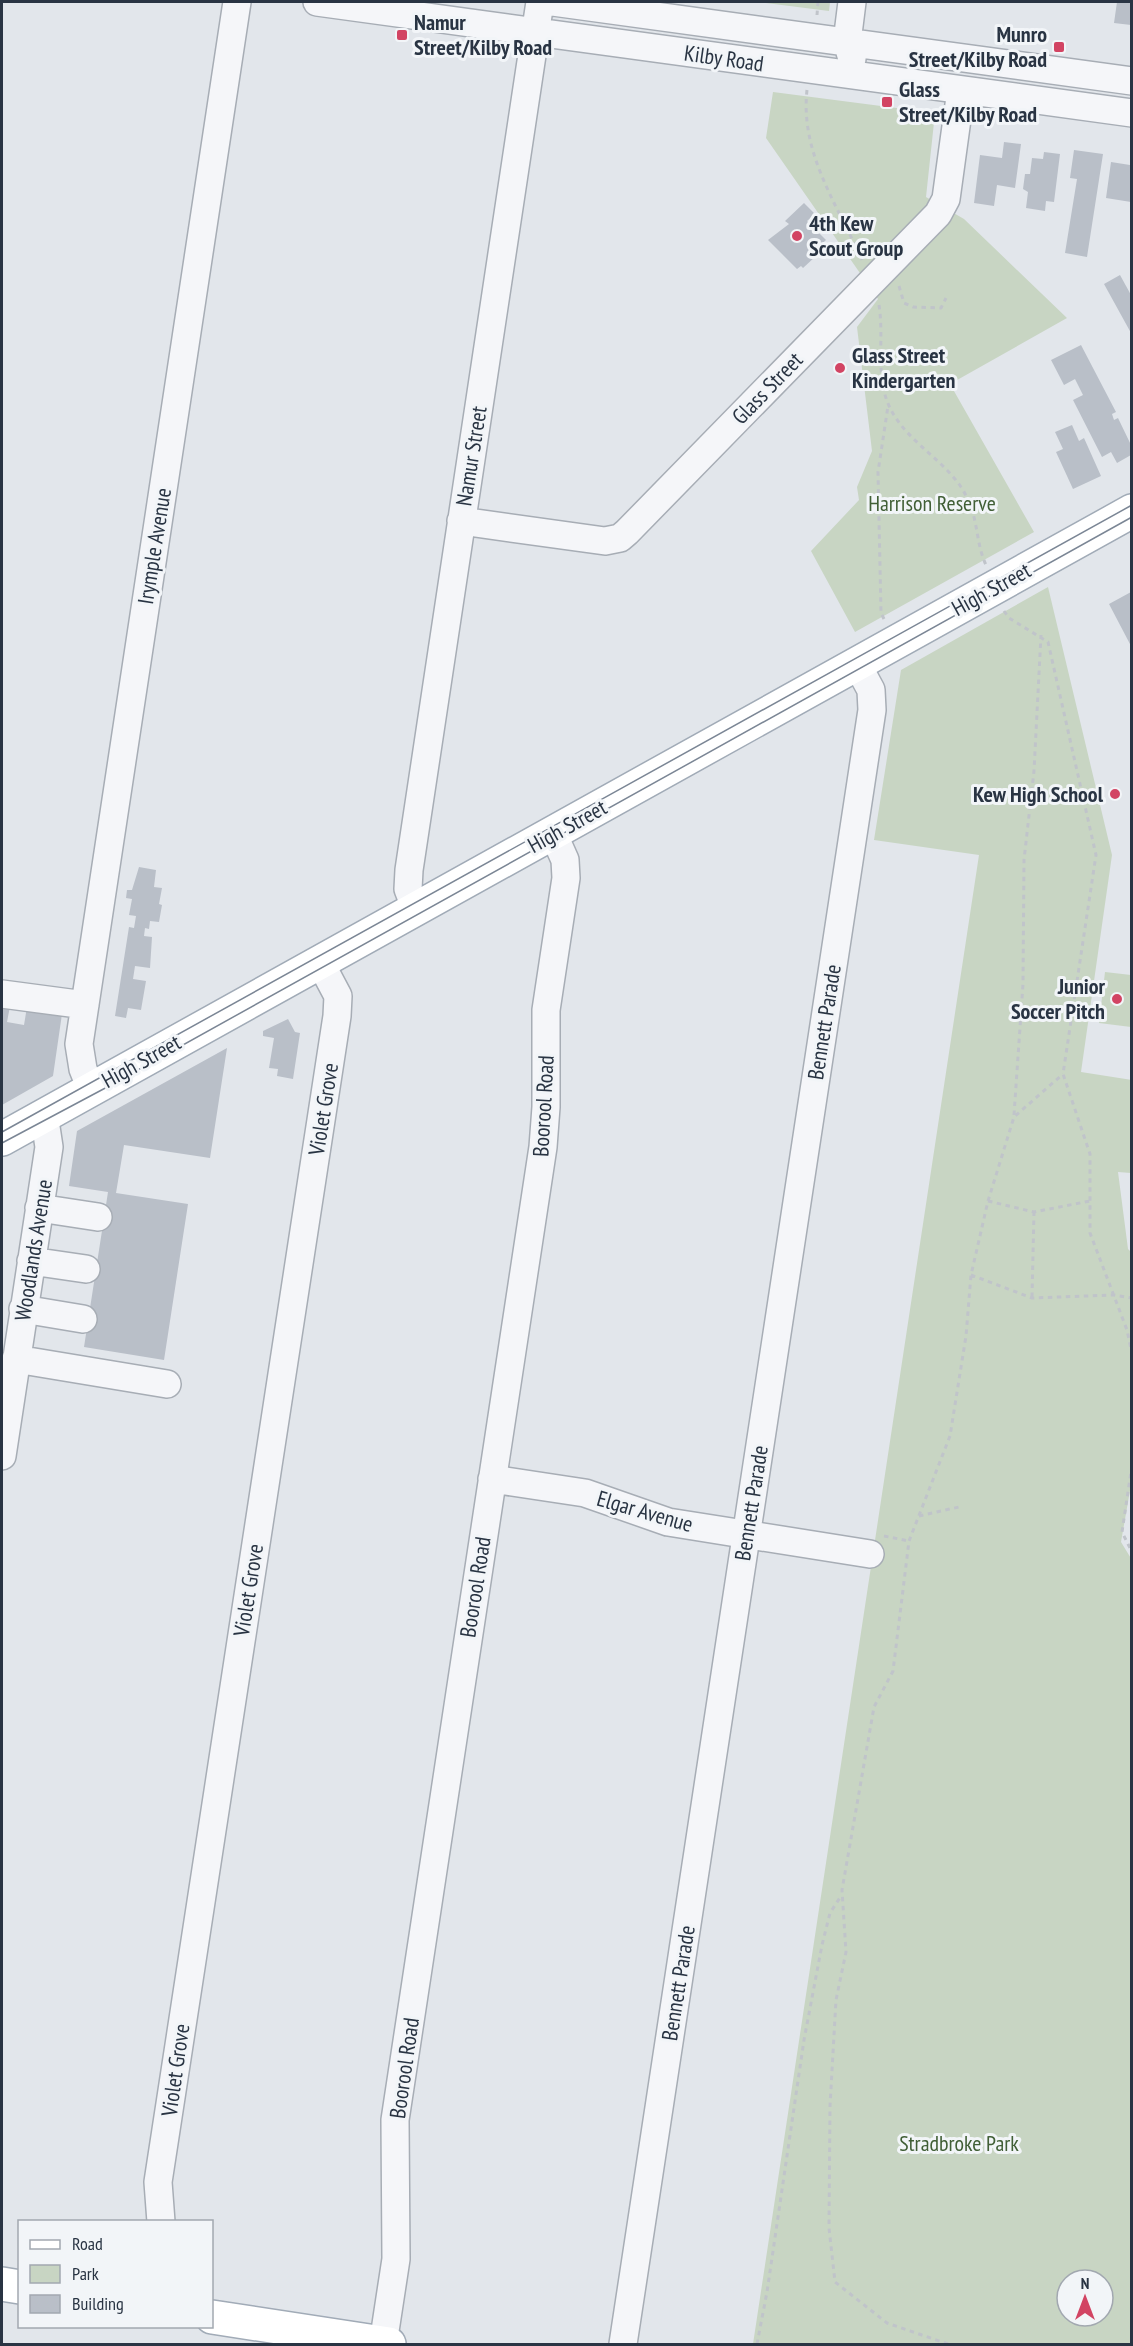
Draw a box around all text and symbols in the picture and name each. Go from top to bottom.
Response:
place label: Namur Street/Kilby Road [414,8,552,61]
place label: Munro Street/Kilby Road [909,20,1047,73]
marker: Namur Street/Kilby Road [395,28,409,42]
street label: Kilby Road [682,39,766,77]
marker: Munro Street/Kilby Road [1052,40,1066,54]
place label: Glass Street/Kilby Road [899,75,1037,128]
marker: Glass Street/Kilby Road [880,95,894,109]
place label: 4th Kew Scout Group [809,209,903,262]
marker: 4th Kew Scout Group [790,229,804,243]
place label: Glass Street Kindergarten [852,341,956,394]
street label: Glass Street [726,346,808,430]
marker: Glass Street Kindergarten [833,361,847,375]
street label: Namur Street [449,404,493,508]
street label: Irymple Avenue [131,486,177,606]
park label: Harrison Reserve [868,489,996,517]
street label: High Street [947,556,1035,622]
place label: Kew High School [973,780,1104,808]
marker: Kew High School [1108,787,1122,801]
street label: High Street [523,793,611,859]
street label: Bennett Parade [801,962,847,1082]
place label: Junior Soccer Pitch [1011,972,1106,1025]
marker: Junior Soccer Pitch [1110,992,1124,1006]
street label: High Street [97,1028,185,1094]
street label: Boorool Road [526,1054,560,1158]
street label: Violet Grove [302,1061,344,1158]
street label: Woodlands Avenue [8,1177,58,1323]
street label: Bennett Parade [728,1443,774,1563]
street label: Elgar Avenue [594,1484,696,1538]
street label: Boorool Road [453,1535,497,1639]
street label: Violet Grove [227,1542,269,1639]
street label: Bennett Parade [655,1923,701,2043]
street label: Boorool Road [383,2016,425,2120]
street label: Violet Grove [155,2022,195,2119]
park label: Stradbroke Park [899,2129,1019,2157]
legend [18,2220,213,2328]
text: Road [72,2232,103,2255]
text: Park [72,2262,99,2285]
north arrow [1055,2268,1115,2328]
text: N [1081,2273,1089,2293]
text: Building [72,2292,124,2315]

